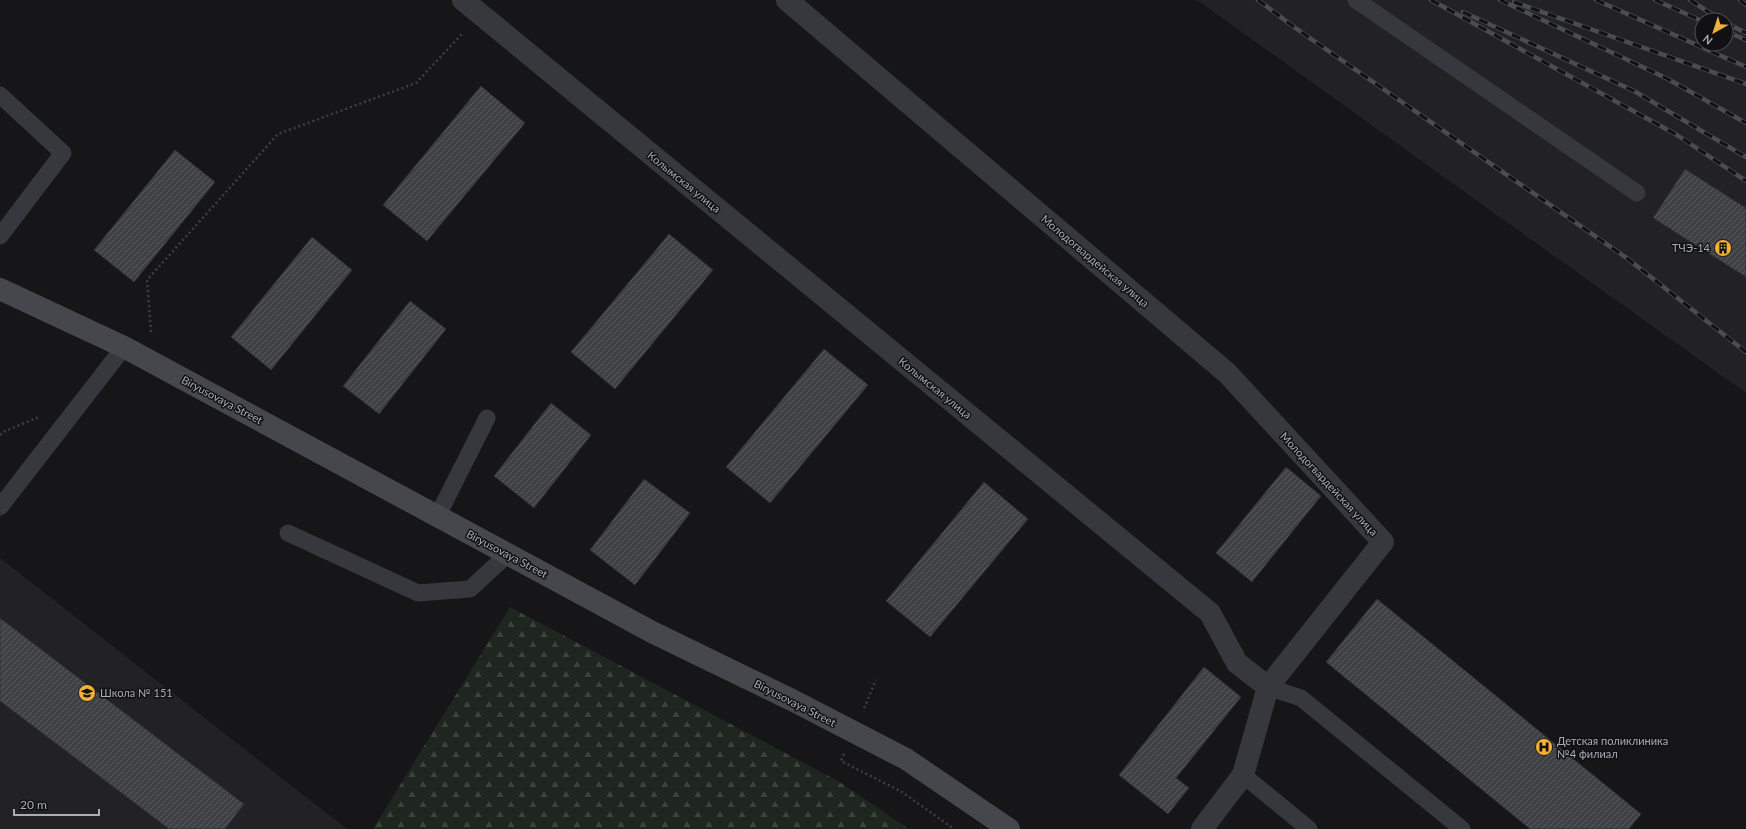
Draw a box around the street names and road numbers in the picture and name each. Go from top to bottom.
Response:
street label: Колымская улица [645,148,723,215]
street label: Молодогвардейская улица [1039,212,1152,309]
street label: Колымская улица [896,354,974,421]
street label: Biryusovaya Street [179,373,265,426]
street label: Молодогвардейская улица [1278,429,1381,538]
street label: Biryusovaya Street [464,527,550,580]
street label: Biryusovaya Street [752,676,838,729]

